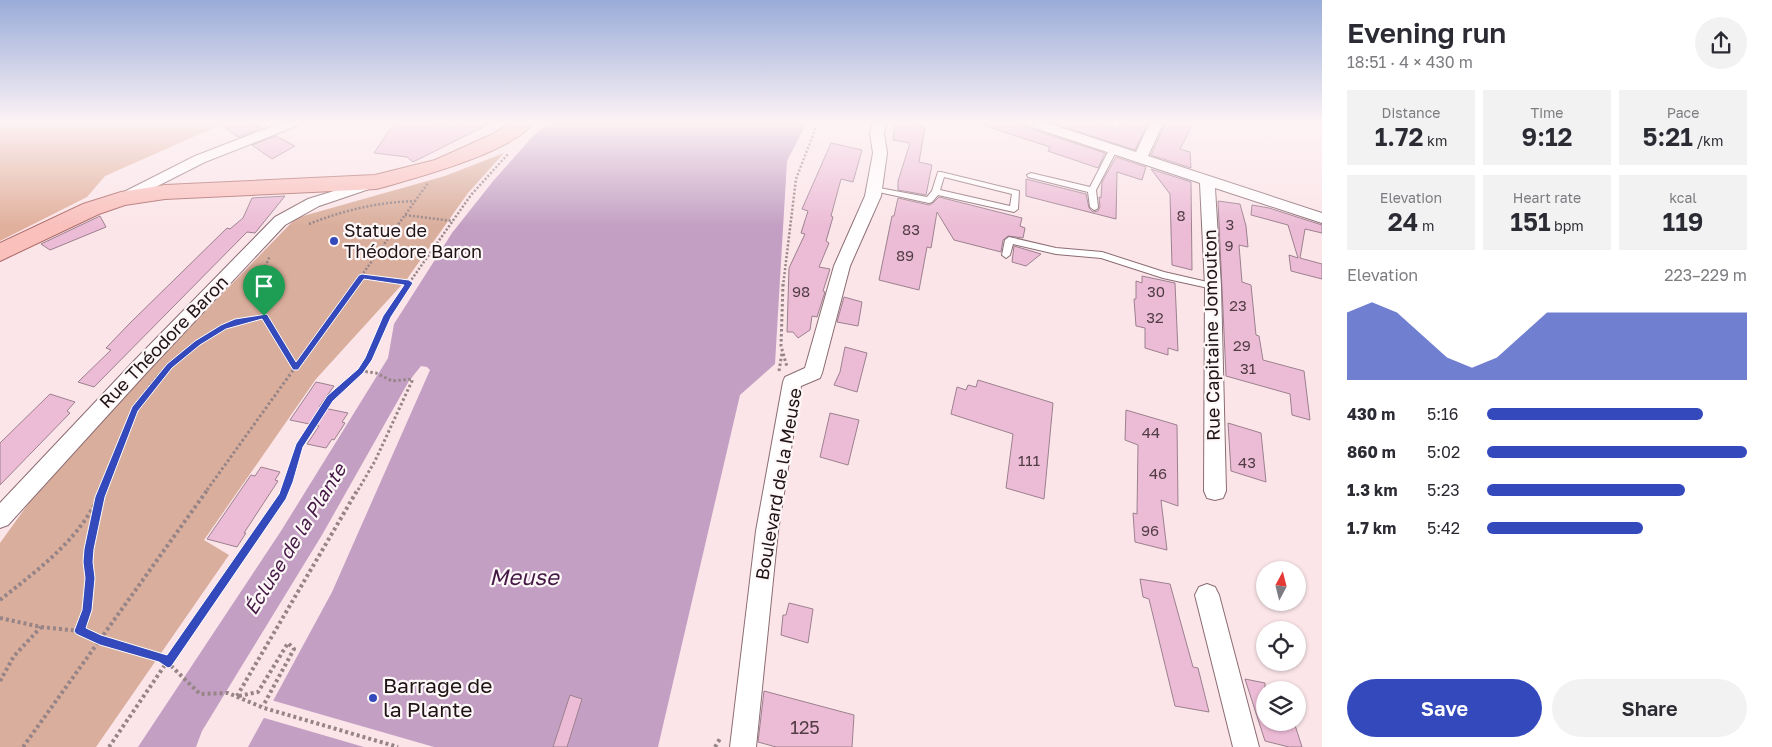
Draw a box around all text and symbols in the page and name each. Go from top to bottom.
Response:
text: Evening run [1347,16,1506,49]
button: share [1695,17,1747,69]
text: 18:51 · 4 × 430 m [1347,52,1473,72]
text: Distance [1382,104,1440,121]
text: Time [1531,104,1563,121]
text: Pace [1667,104,1699,121]
text: 1.72 [1375,121,1424,152]
text: 9:12 [1522,121,1572,152]
text: 5:21 [1643,121,1693,152]
text: km [1424,132,1447,149]
text: /km [1693,132,1723,149]
text: Elevation [1380,189,1442,206]
text: Heart rate [1513,189,1581,206]
text: kcal [1669,189,1697,206]
house number: 8 [1176,206,1186,224]
text: 24 [1388,206,1418,237]
text: 151 [1510,206,1551,237]
text: 119 [1663,206,1703,237]
house number: 3 [1226,215,1234,233]
text: m [1418,217,1434,234]
text: bpm [1551,217,1584,234]
place label: Statue de Théodore Baron [344,219,482,262]
house number: 83 [902,220,920,238]
street label: Rue Capitaine Jomouton [1198,229,1224,441]
marker: Statue de Théodore Baron [328,235,340,247]
house number: 9 [1224,236,1234,254]
house number: 89 [896,246,914,264]
pin [243,265,285,316]
text: Elevation [1347,265,1418,285]
text: 223–229 m [1664,265,1747,285]
street label: Rue Théodore Baron [94,270,232,412]
icon: arrive [250,272,278,300]
house number: 98 [792,282,810,300]
house number: 30 [1147,282,1165,300]
house number: 23 [1229,296,1247,314]
house number: 32 [1146,308,1164,326]
house number: 29 [1233,336,1251,354]
house number: 31 [1240,359,1256,377]
street label: Boulevard de la Meuse [750,386,806,582]
text: 430 m [1347,404,1395,424]
text: 5:16 [1427,404,1459,424]
house number: 44 [1142,423,1160,441]
text: 860 m [1347,442,1396,462]
text: 5:02 [1427,442,1460,462]
house number: 111 [1018,451,1040,469]
house number: 43 [1238,453,1256,471]
water label: Écluse de la Plante [239,457,351,618]
house number: 46 [1149,464,1167,482]
text: 1.3 km [1347,480,1397,500]
text: 5:23 [1427,480,1460,500]
text: 1.7 km [1347,518,1396,538]
text: 5:42 [1427,518,1460,538]
house number: 96 [1141,521,1159,539]
north arrow [1256,561,1306,611]
map controls [1256,561,1306,731]
water label: Meuse [489,563,561,590]
button: locate [1256,621,1306,671]
place label: Barrage de la Plante [383,672,492,722]
button: Save [1347,679,1542,737]
button: Share [1552,679,1747,737]
button: layers [1256,681,1306,731]
marker: Barrage de la Plante [367,692,379,704]
house number: 125 [790,716,820,738]

